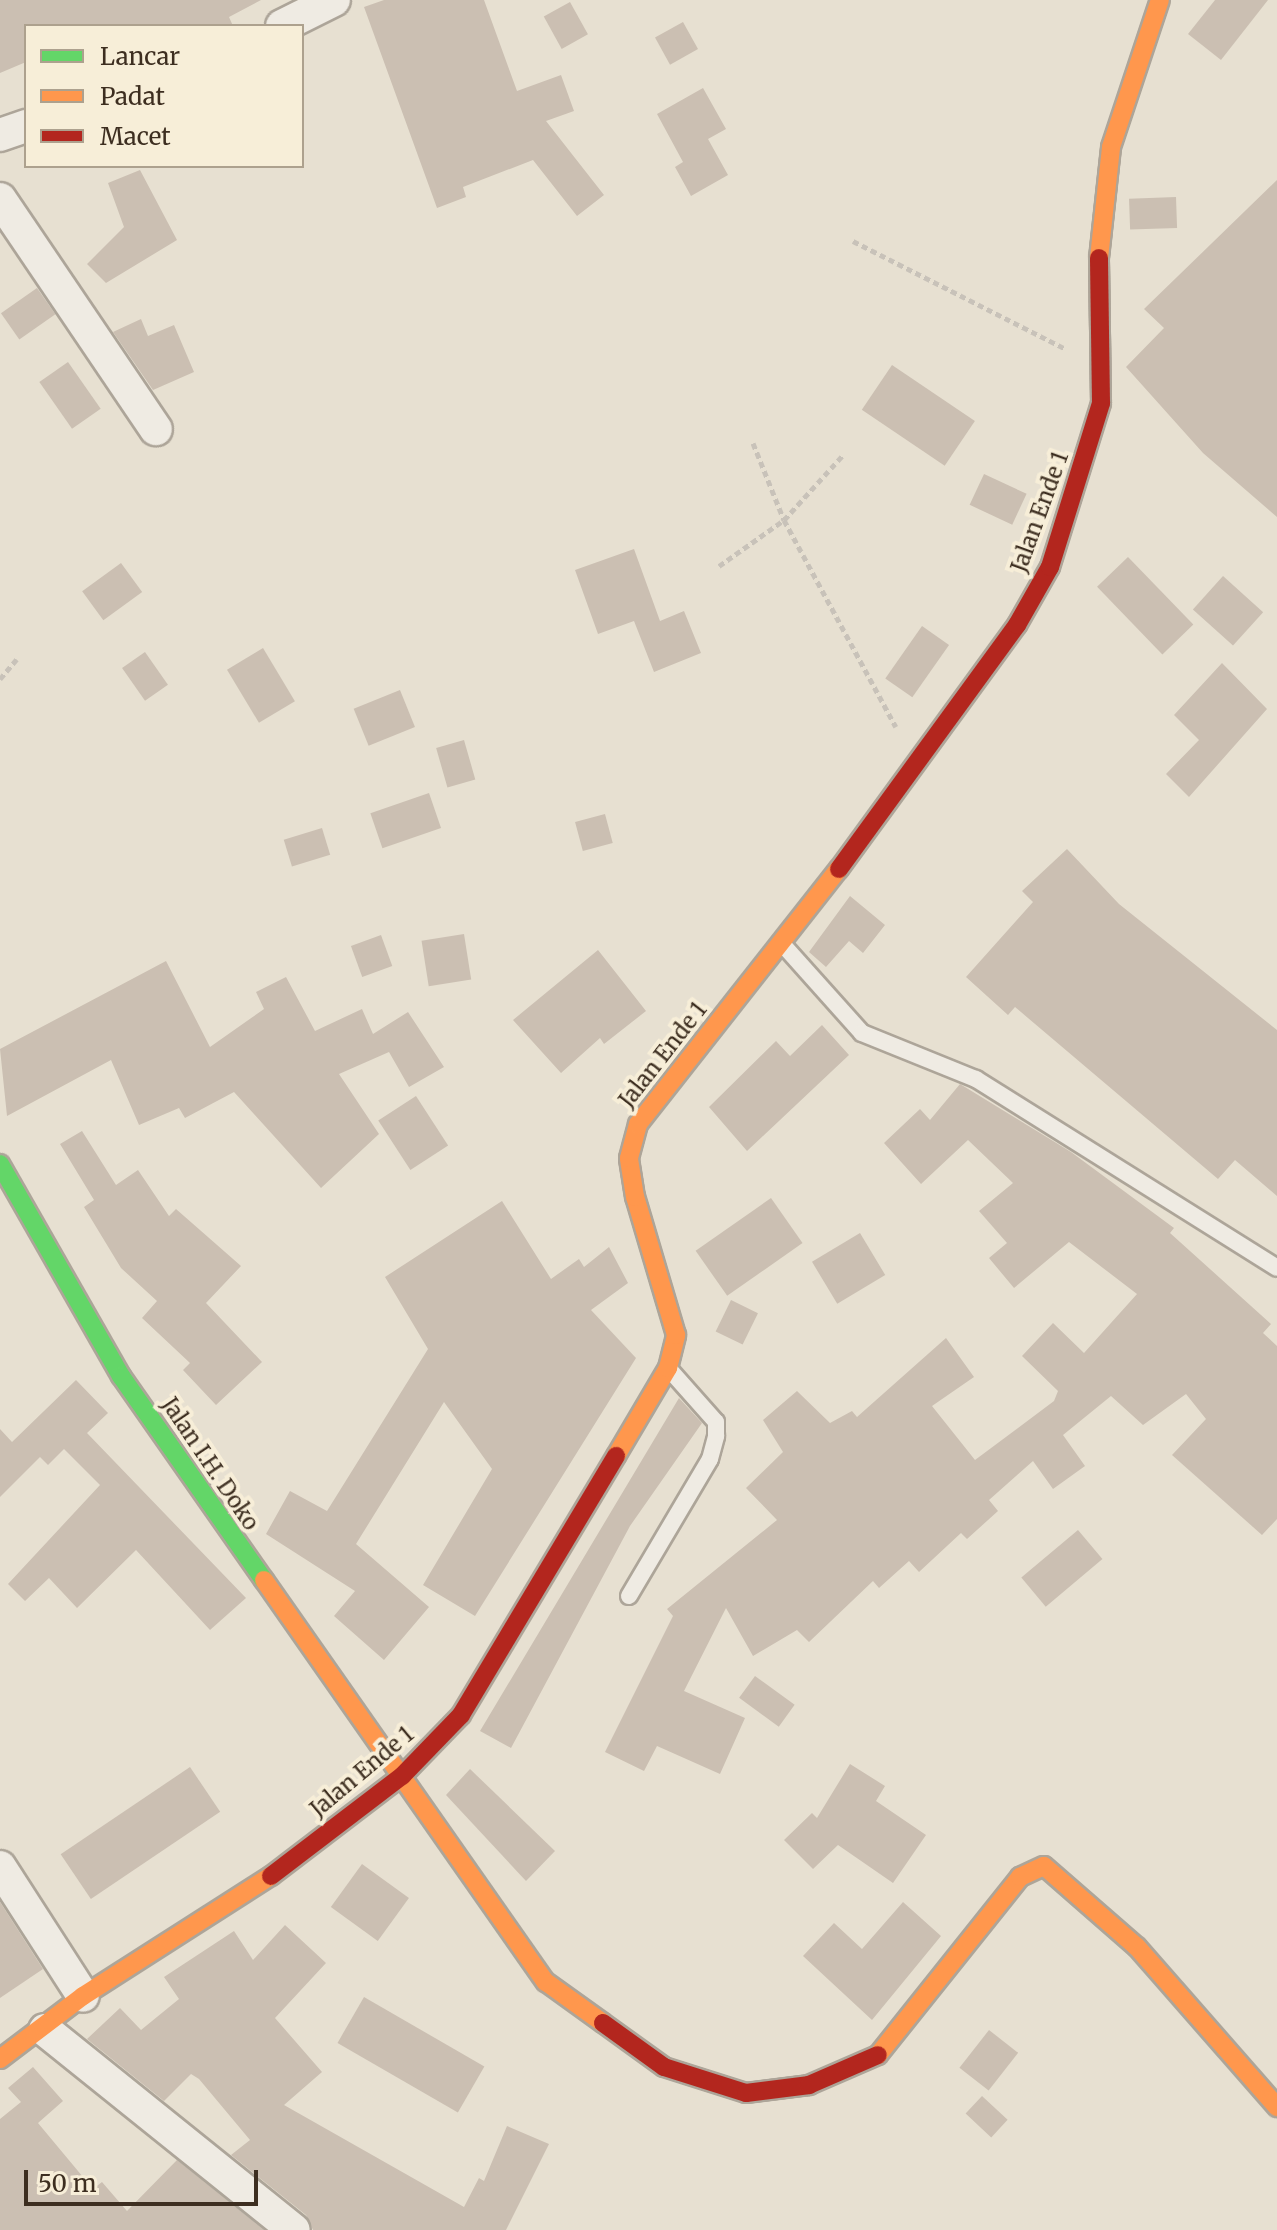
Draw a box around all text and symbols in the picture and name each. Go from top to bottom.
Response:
legend [24,24,304,168]
text: Lancar [100,41,180,72]
text: Padat [100,81,165,112]
text: Macet [100,121,171,152]
street label: Jalan Ende 1 [1006,448,1074,576]
street label: Jalan Ende 1 [614,997,712,1113]
street label: Jalan I.H. Doko [156,1393,264,1535]
street label: Jalan Ende 1 [305,1721,419,1823]
scale bar [28,2154,262,2204]
text: 50 m [38,2168,97,2199]

